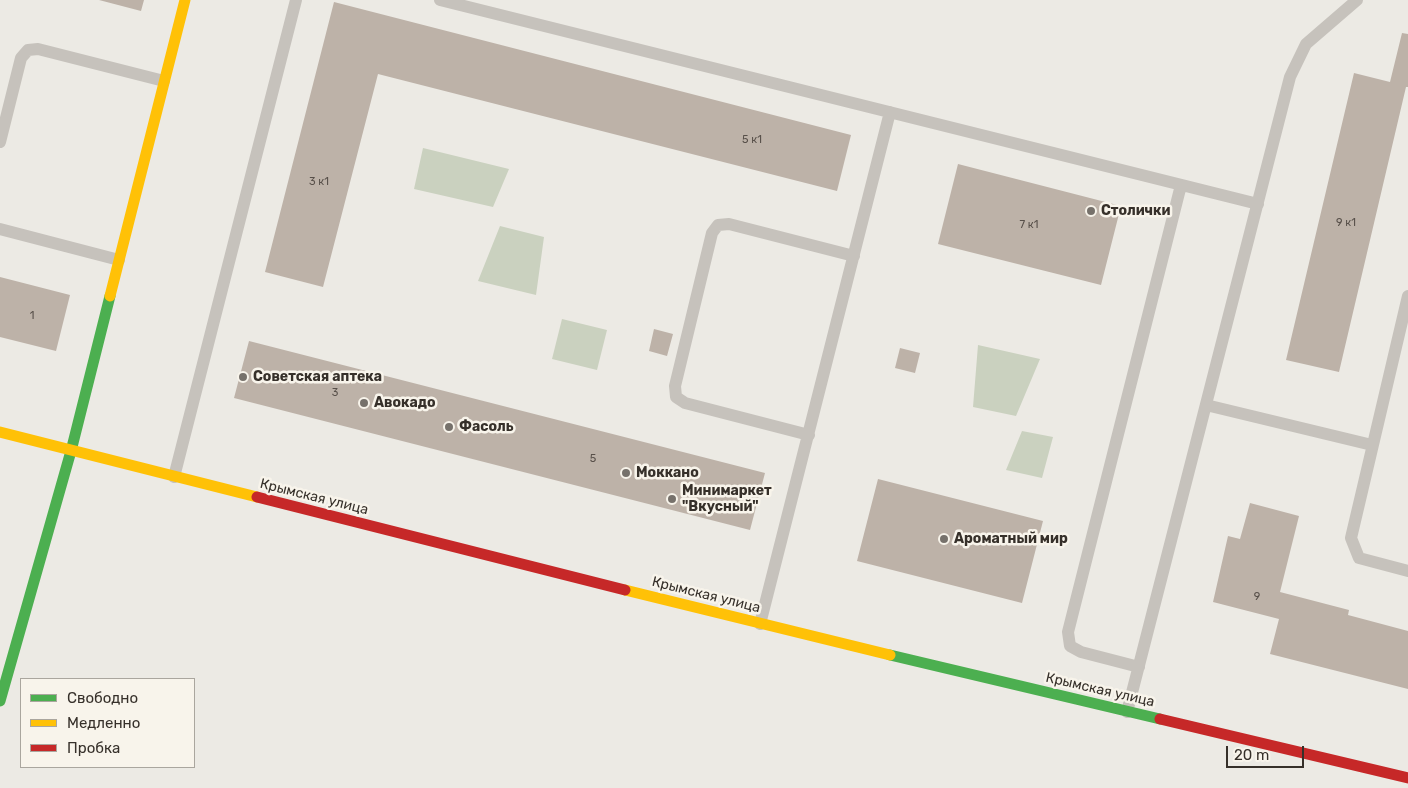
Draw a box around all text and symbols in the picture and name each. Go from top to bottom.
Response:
house number: 5 к1 [742,133,762,147]
house number: 3 к1 [309,175,329,189]
place label: Столички [1101,203,1171,219]
marker: Столички [1085,205,1097,217]
house number: 9 к1 [1336,216,1356,230]
house number: 7 к1 [1020,218,1038,232]
house number: 1 [30,309,34,323]
place label: Советская аптека [253,369,382,385]
marker: Советская аптека [237,371,249,383]
house number: 3 [332,386,338,400]
place label: Авокадо [374,395,436,411]
marker: Авокадо [358,397,370,409]
place label: Фасоль [459,419,514,435]
marker: Фасоль [443,421,455,433]
house number: 5 [590,452,596,466]
place label: Моккано [636,465,699,481]
marker: Моккано [620,467,632,479]
street label: Крымская улица [258,475,370,519]
place label: Минимаркет "Вкусный" [682,483,772,516]
marker: Минимаркет "Вкусный" [666,493,678,505]
place label: Ароматный мир [954,531,1068,547]
marker: Ароматный мир [938,533,950,545]
street label: Крымская улица [650,573,762,617]
house number: 9 [1254,590,1260,604]
street label: Крымская улица [1044,669,1156,711]
legend [20,678,195,768]
text: Свободно [67,689,138,707]
text: Медленно [67,714,140,732]
scale bar [1228,736,1306,768]
text: Пробка [67,739,120,757]
text: 20 m [1234,746,1269,764]

